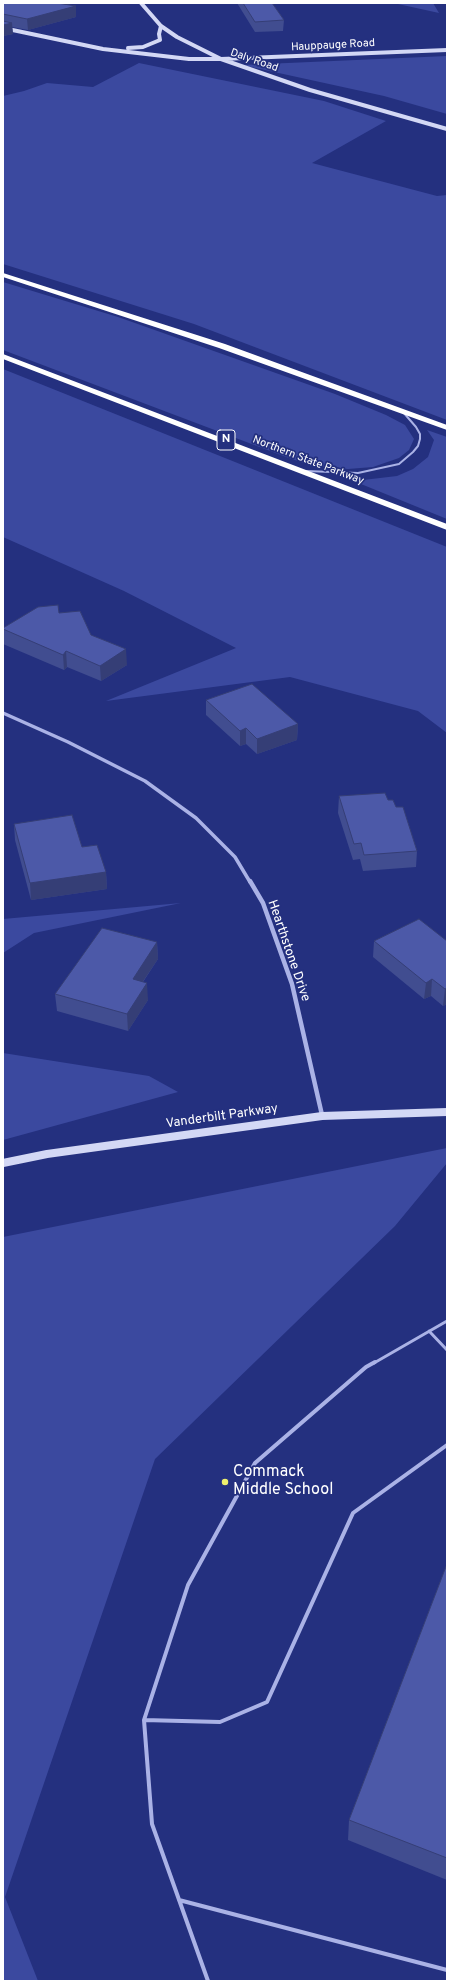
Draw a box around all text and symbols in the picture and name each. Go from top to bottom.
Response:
street label: Hauppauge Road [291,37,375,55]
street label: Daly Road [228,47,280,75]
road number: N [217,430,235,450]
street label: Northern State Parkway [250,434,366,488]
street label: Hearthstone Drive [263,898,313,1004]
street label: Vanderbilt Parkway [165,1101,279,1133]
place label: Commack Middle School [233,1463,333,1501]
marker: Commack Middle School [220,1477,230,1487]

